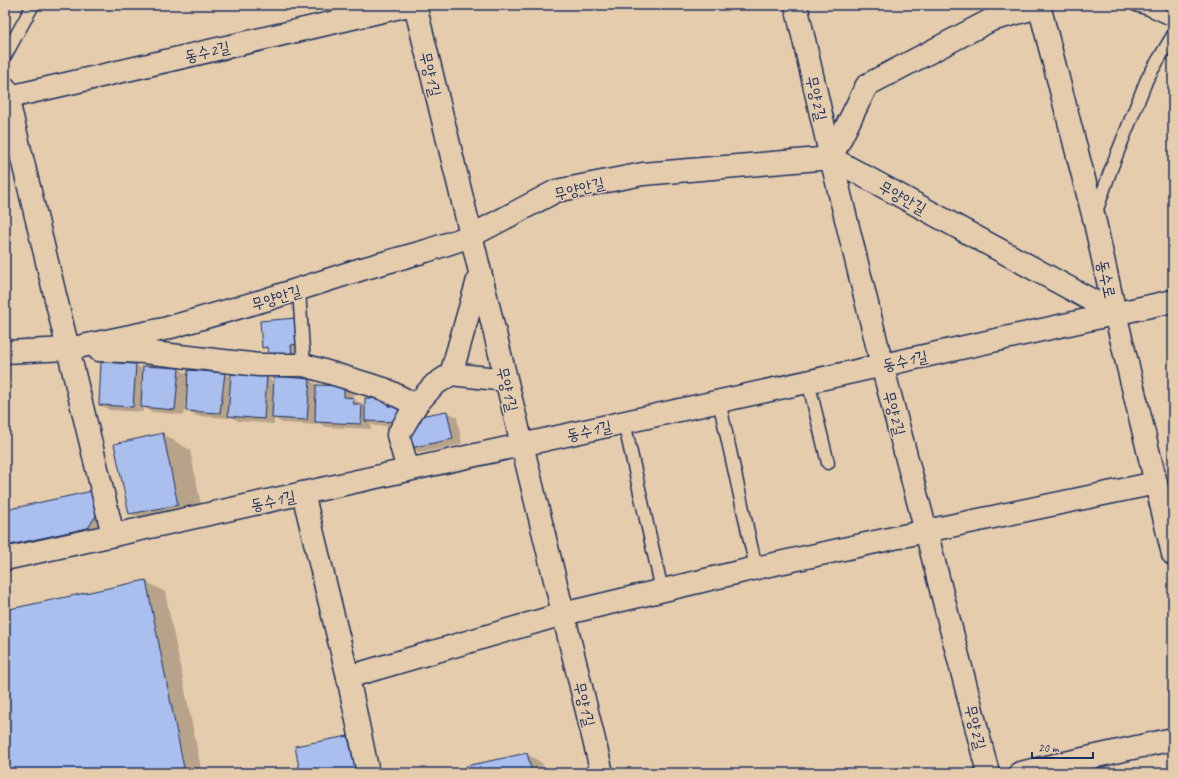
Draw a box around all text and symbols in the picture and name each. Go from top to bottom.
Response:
street label: 동수2길 [183,37,232,67]
street label: 무양1길 [415,50,445,99]
street label: 무양2길 [801,74,831,123]
street label: 무양안길 [552,173,607,205]
street label: 무양안길 [875,177,930,219]
street label: 동수로 [1092,258,1120,300]
street label: 무양안길 [249,281,304,315]
street label: 동수1길 [881,346,930,376]
street label: 무양1길 [492,365,522,414]
street label: 무양2길 [878,389,910,438]
street label: 동수1길 [565,416,614,446]
street label: 동수1길 [249,486,298,516]
street label: 무양1길 [569,680,599,729]
street label: 무양2길 [960,703,990,752]
scale bar [1032,734,1093,760]
text: 20 m [1038,740,1060,756]

